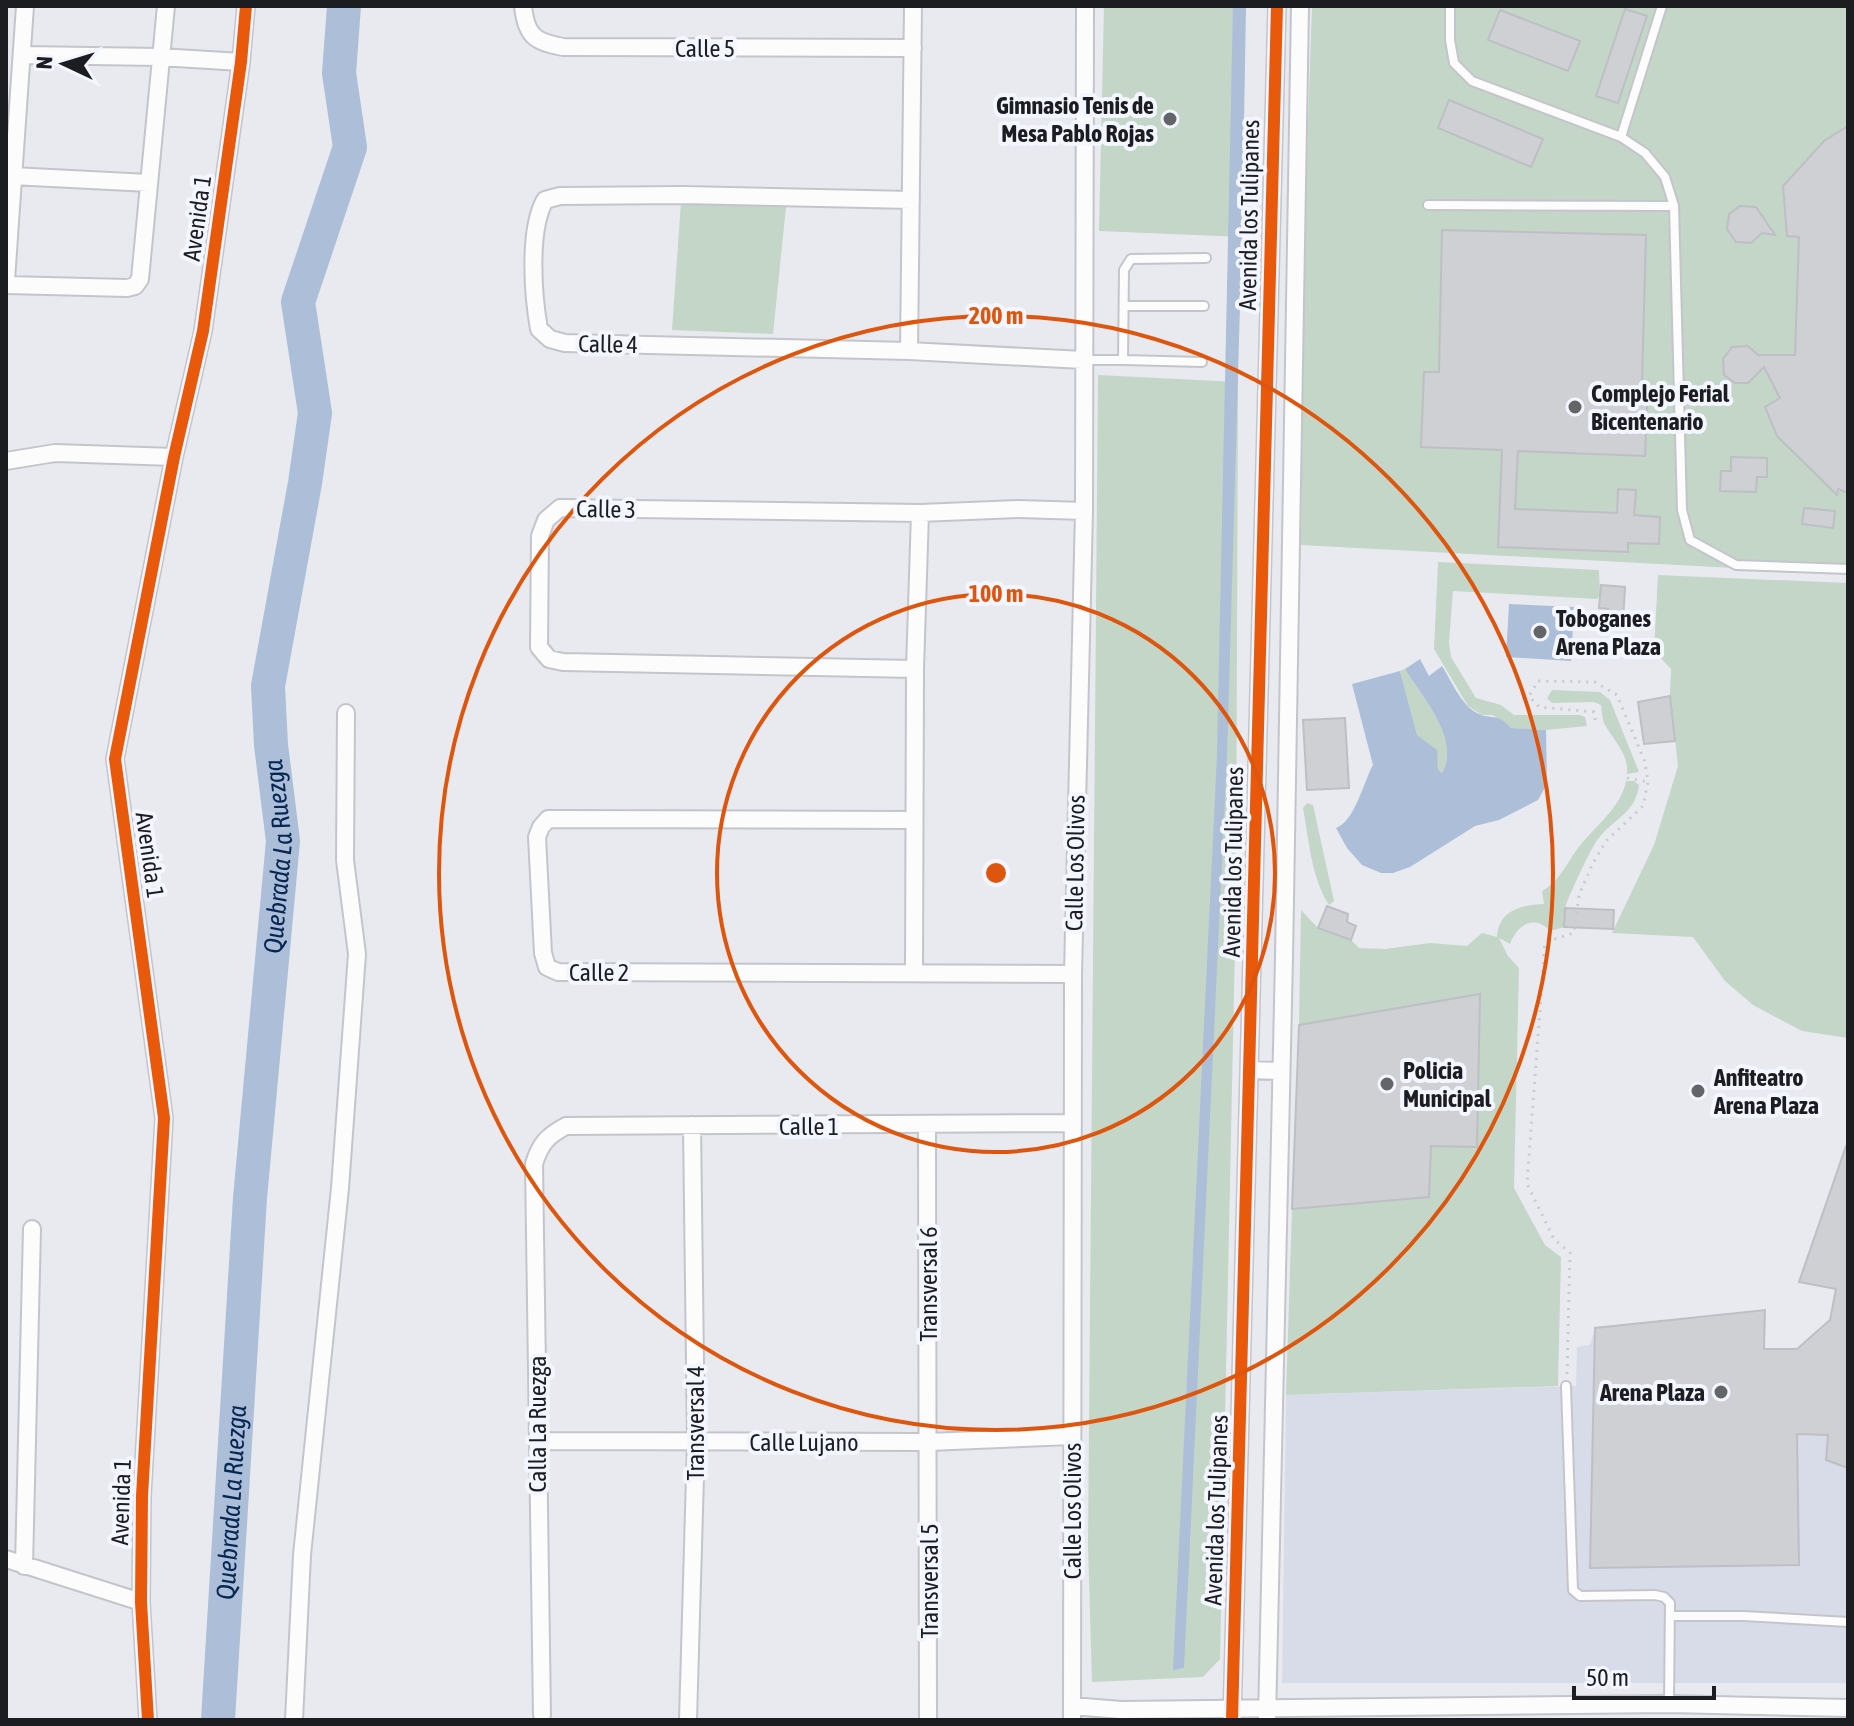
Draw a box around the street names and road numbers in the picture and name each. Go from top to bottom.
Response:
street label: Calle 5 [675,35,735,62]
street label: Avenida los Tulipanes [1234,119,1264,311]
street label: Avenida 1 [178,173,216,263]
street label: Calle 4 [578,330,638,358]
street label: Calle 3 [576,495,636,523]
street label: Avenida los Tulipanes [1218,766,1248,958]
street label: Calle Los Olivos [1060,795,1090,931]
street label: Avenida 1 [131,810,169,900]
street label: Calle 2 [569,959,629,986]
street label: Calle 1 [779,1113,839,1140]
street label: Transversal 6 [915,1226,942,1342]
street label: Calla La Ruezga [524,1356,551,1493]
street label: Transversal 4 [682,1365,709,1481]
street label: Avenida los Tulipanes [1199,1414,1233,1606]
street label: Calle Lujano [749,1429,859,1456]
street label: Calle Los Olivos [1059,1443,1086,1579]
street label: Avenida 1 [106,1458,136,1546]
street label: Transversal 5 [916,1523,943,1639]

